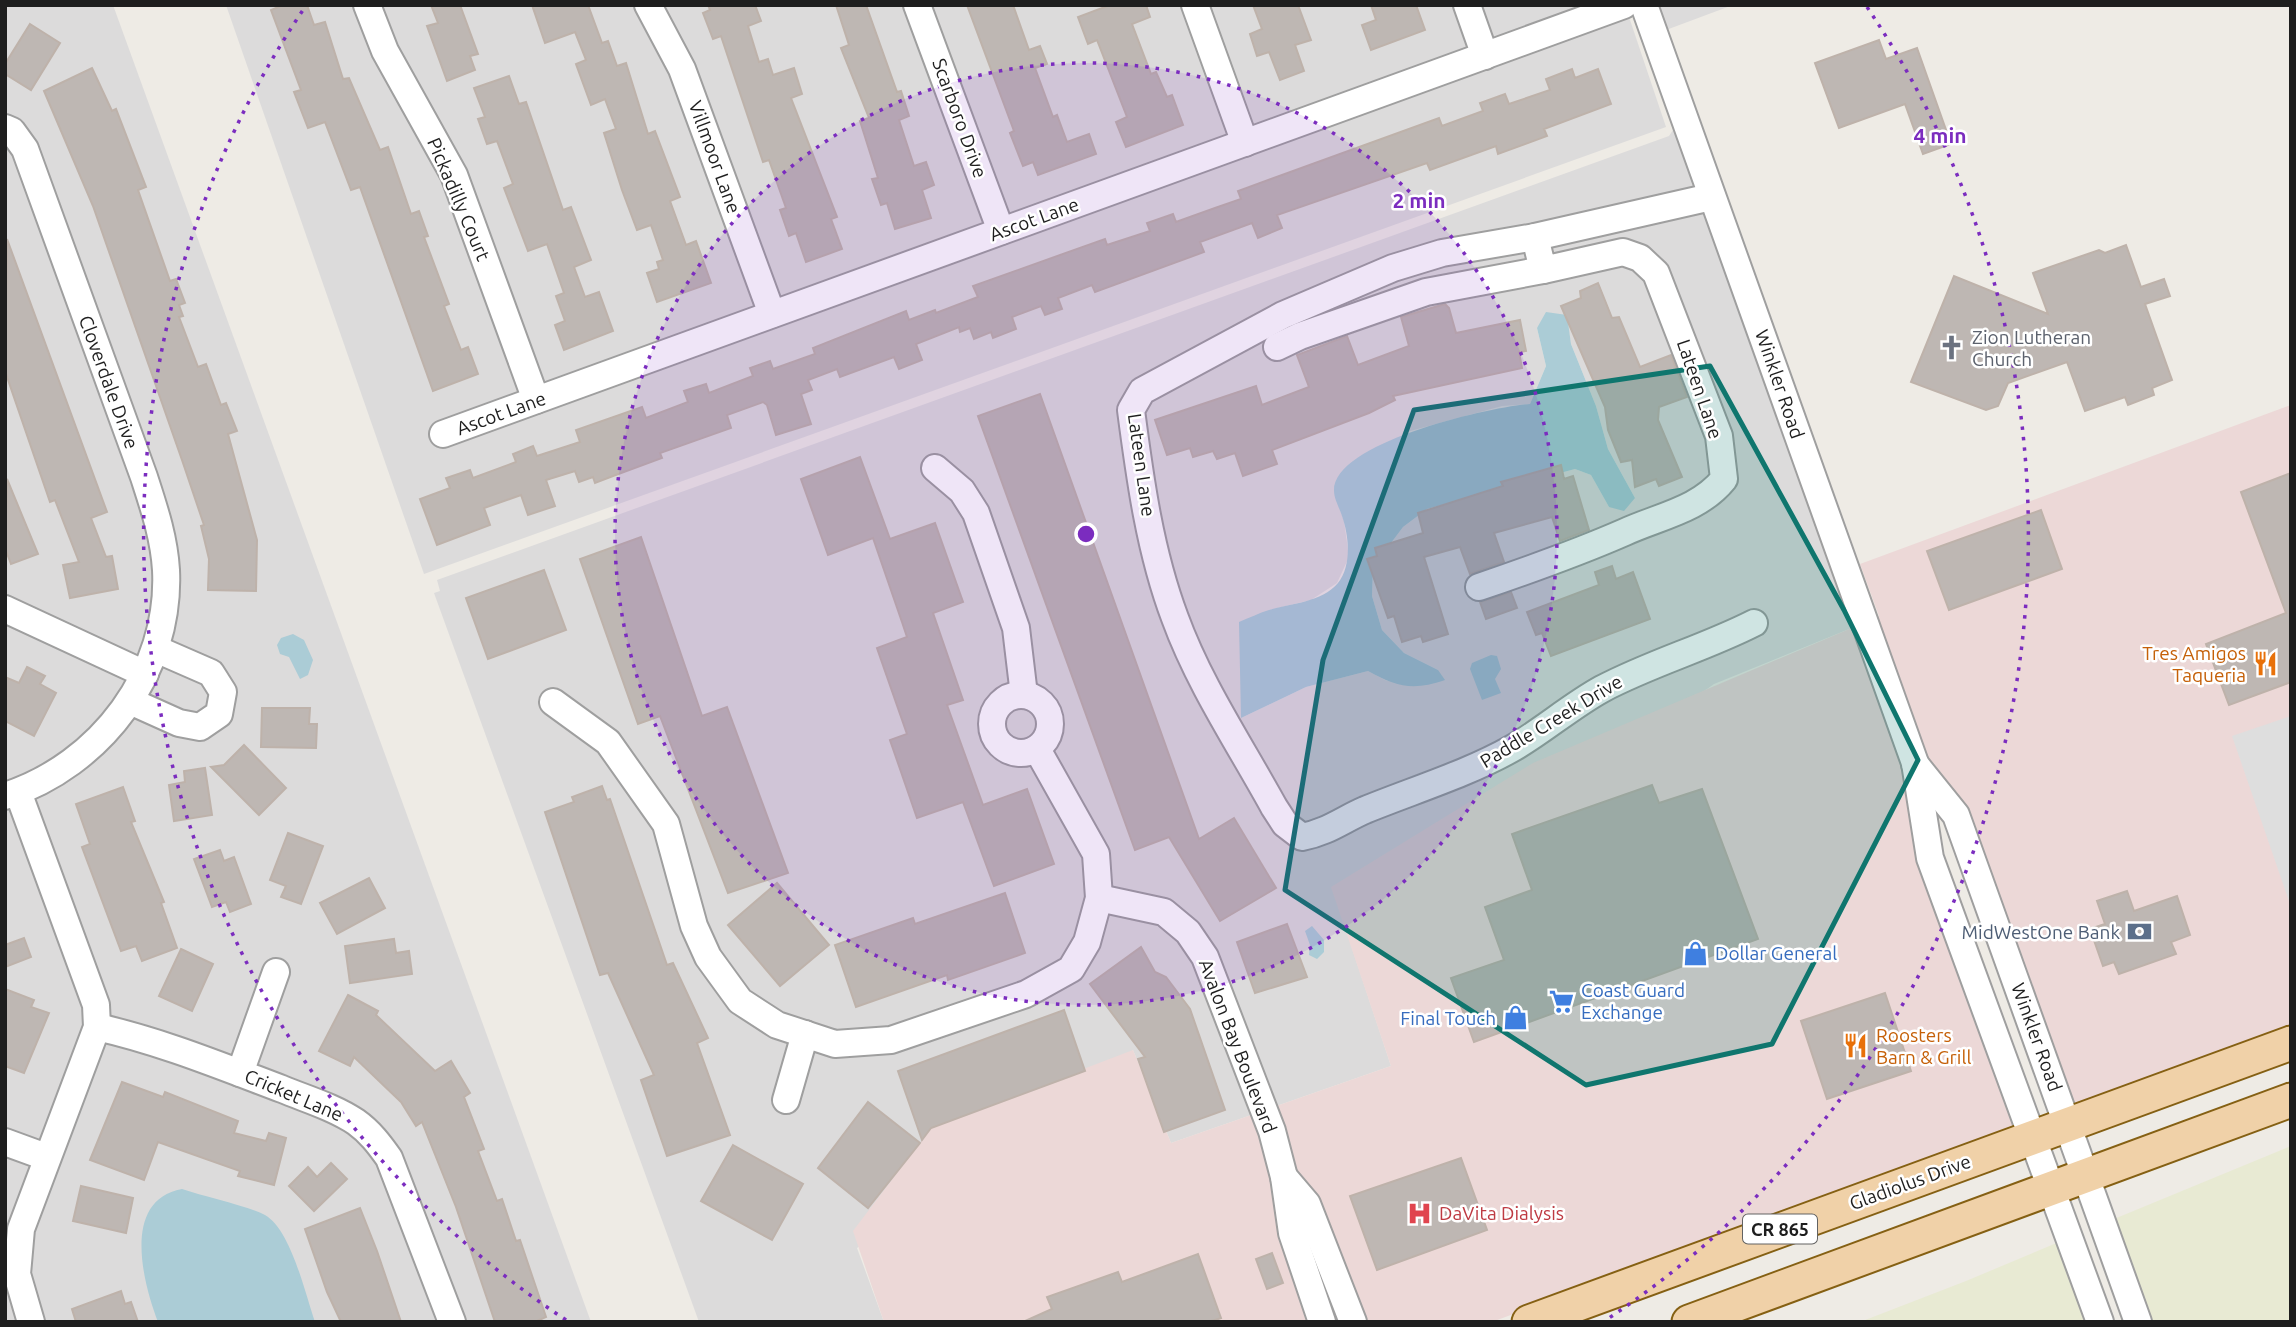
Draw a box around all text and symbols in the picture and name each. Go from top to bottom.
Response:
street label: Scarboro Drive [928,55,992,181]
street label: Villmoor Lane [684,98,746,216]
text: 4 min [1913,123,1967,147]
street label: Pickadilly Court [423,134,495,264]
text: 2 min [1392,188,1446,212]
street label: Ascot Lane [986,193,1082,245]
street label: Cloverdale Drive [75,312,143,452]
place label: Zion Lutheran Church [1972,326,2091,370]
street label: Winkler Road [1751,327,1809,441]
church icon: Zion Lutheran Church [1938,334,1966,362]
street label: Lateen Lane [1673,336,1727,442]
street label: Ascot Lane [453,387,549,439]
street label: Lateen Lane [1124,412,1160,518]
centre of rings [1074,522,1098,546]
place label: Tres Amigos Taqueria [2142,642,2246,686]
restaurant icon: Tres Amigos Taqueria [2252,650,2280,678]
street label: Paddle Creek Drive [1476,670,1626,772]
bank icon: MidWestOne Bank [2126,918,2154,946]
place label: MidWestOne Bank [1962,921,2120,943]
shop icon: Dollar General [1681,939,1709,967]
place label: Dollar General [1715,942,1837,964]
street label: Avalon Bay Boulevard [1195,956,1281,1136]
place label: Coast Guard Exchange [1581,979,1685,1023]
street label: Winkler Road [2007,980,2067,1094]
supermarket icon: Coast Guard Exchange [1547,987,1575,1015]
shop icon: Final Touch [1502,1004,1530,1032]
place label: Final Touch [1400,1007,1496,1029]
place label: Roosters Barn & Grill [1876,1024,1971,1068]
restaurant icon: Roosters Barn & Grill [1842,1032,1870,1060]
street label: Cricket Lane [242,1064,346,1126]
street label: Gladiolus Drive [1846,1150,1974,1214]
hospital icon: DaVita Dialysis [1405,1199,1433,1227]
place label: DaVita Dialysis [1439,1202,1564,1224]
road number: CR 865 [1743,1214,1817,1244]

